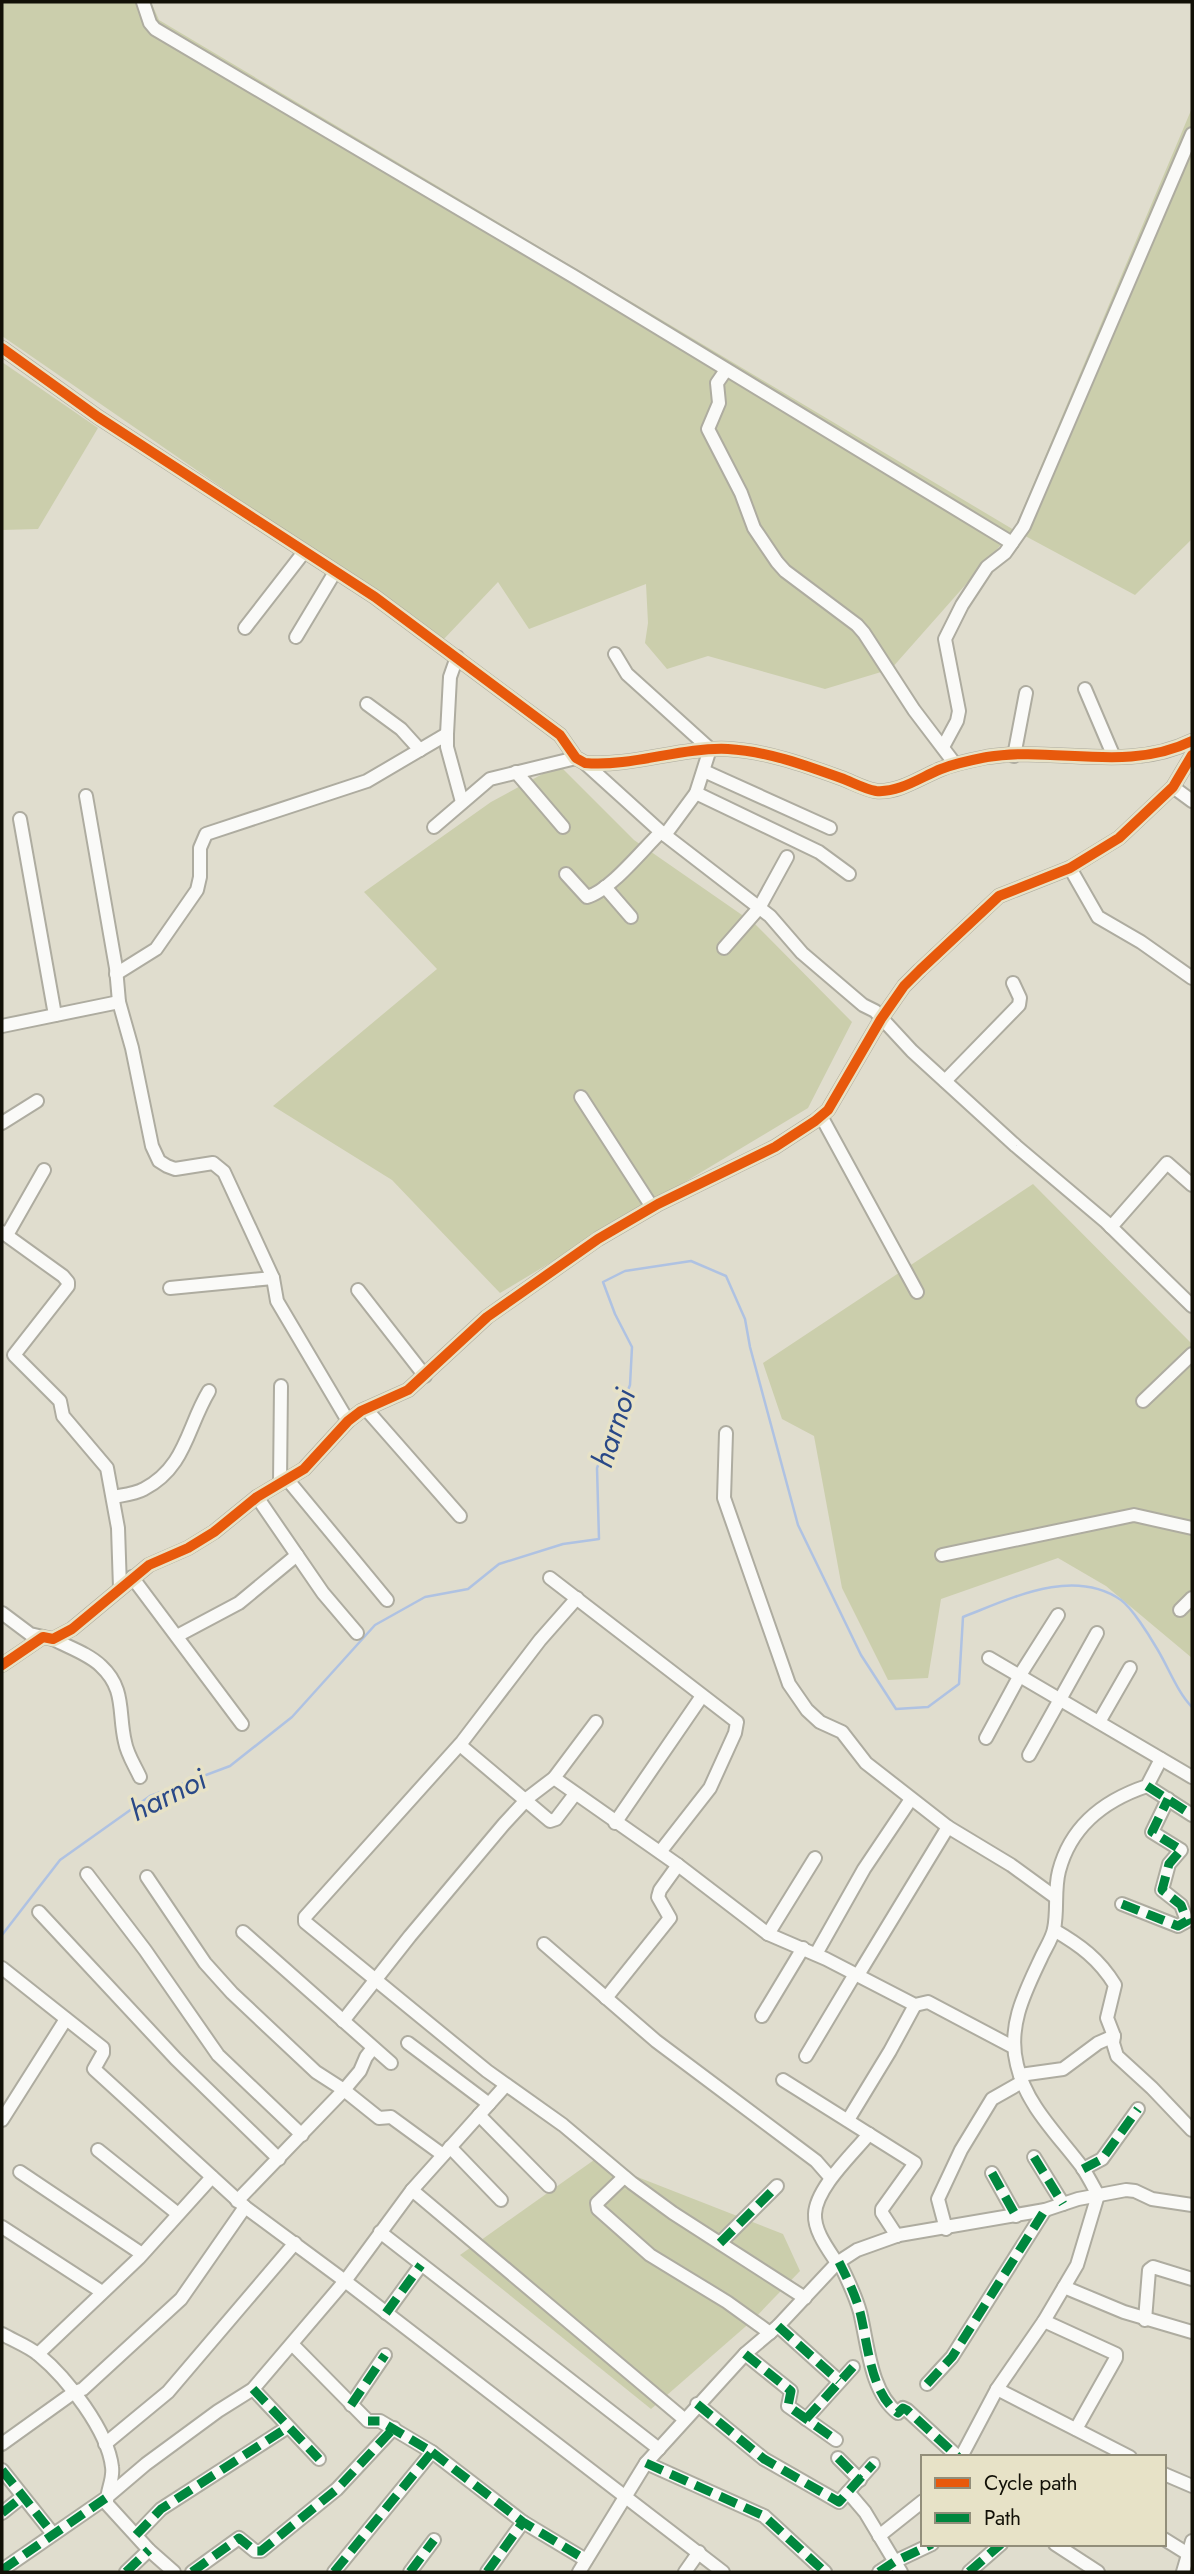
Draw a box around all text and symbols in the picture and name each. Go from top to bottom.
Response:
water label: harnoi [581,1382,647,1473]
water label: harnoi [122,1757,214,1832]
legend [921,2455,1166,2546]
text: Cycle path [984,2468,1077,2498]
text: Path [984,2503,1021,2533]

